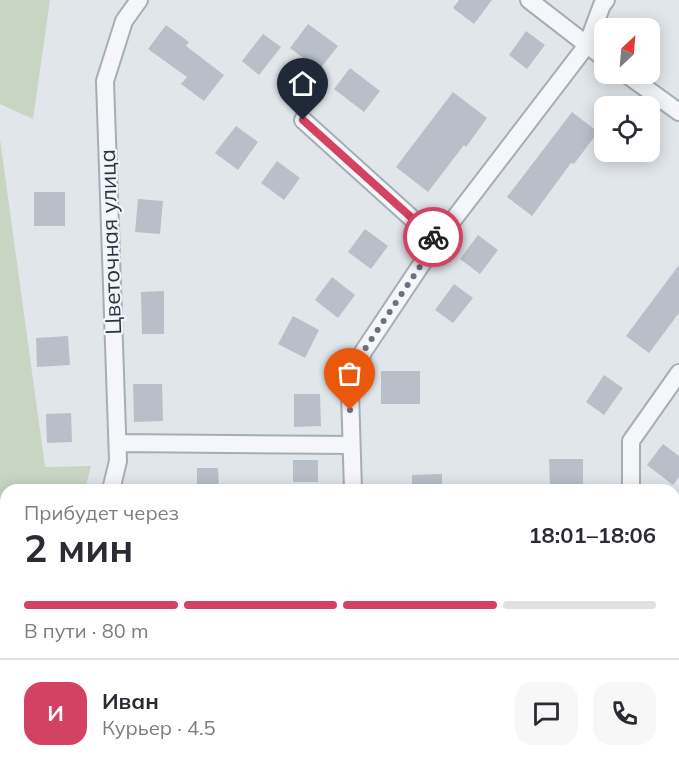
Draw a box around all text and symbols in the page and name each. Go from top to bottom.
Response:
north arrow [594,18,660,84]
map controls [594,18,660,162]
pin [277,58,328,120]
icon: home [286,67,319,100]
button: locate [594,96,660,162]
street label: Цветочная улица [93,149,127,335]
courier [403,207,463,267]
icon: bike [417,221,450,254]
pin [324,348,375,410]
icon: bag [333,357,366,390]
text: Прибудет через [24,500,179,525]
text: 18:01–18:06 [528,521,656,549]
text: 2 мин [24,523,133,572]
text: В пути · 80 m [24,618,148,643]
button: chat [515,682,578,745]
button: phone [593,682,656,745]
text: Иван [102,687,159,715]
text: И [47,699,64,727]
text: Курьер · 4.5 [102,715,216,740]

